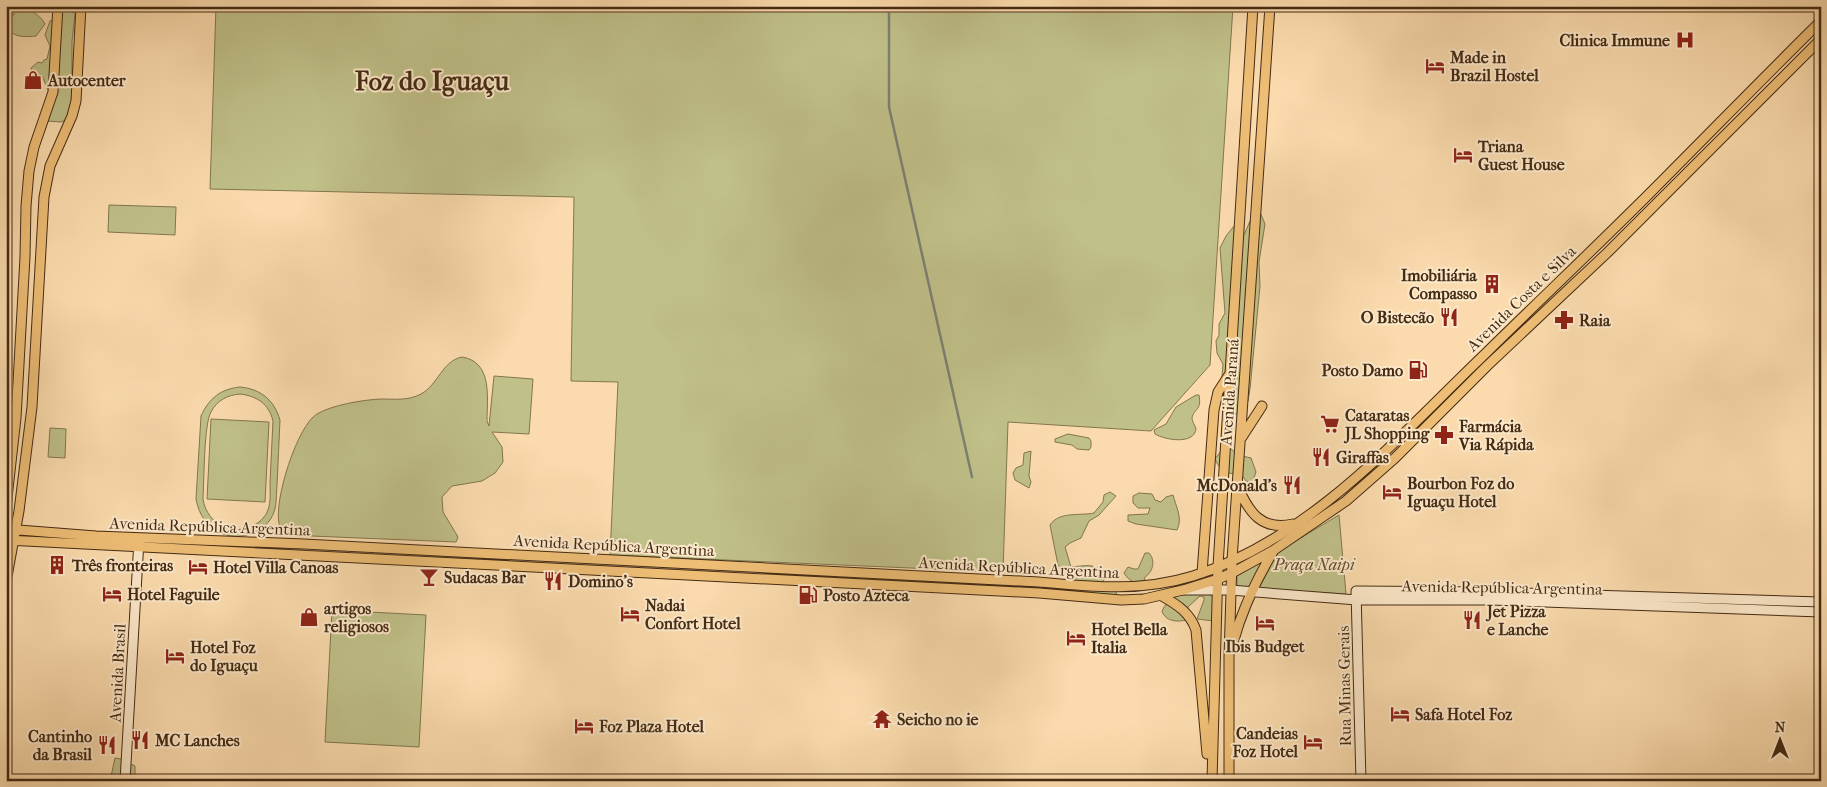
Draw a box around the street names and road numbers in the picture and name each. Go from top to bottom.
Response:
street label: Avenida Costa e Silva [1462,241,1580,356]
street label: Avenida Paraná [1216,337,1243,447]
street label: Avenida República Argentina [108,513,311,540]
street label: Avenida República Argentina [512,531,715,560]
street label: Avenida República Argentina [917,553,1120,582]
street label: Avenida República Argentina [1400,576,1603,599]
street label: Avenida Brasil [105,623,130,724]
street label: Rua Minas Gerais [1334,625,1355,746]

